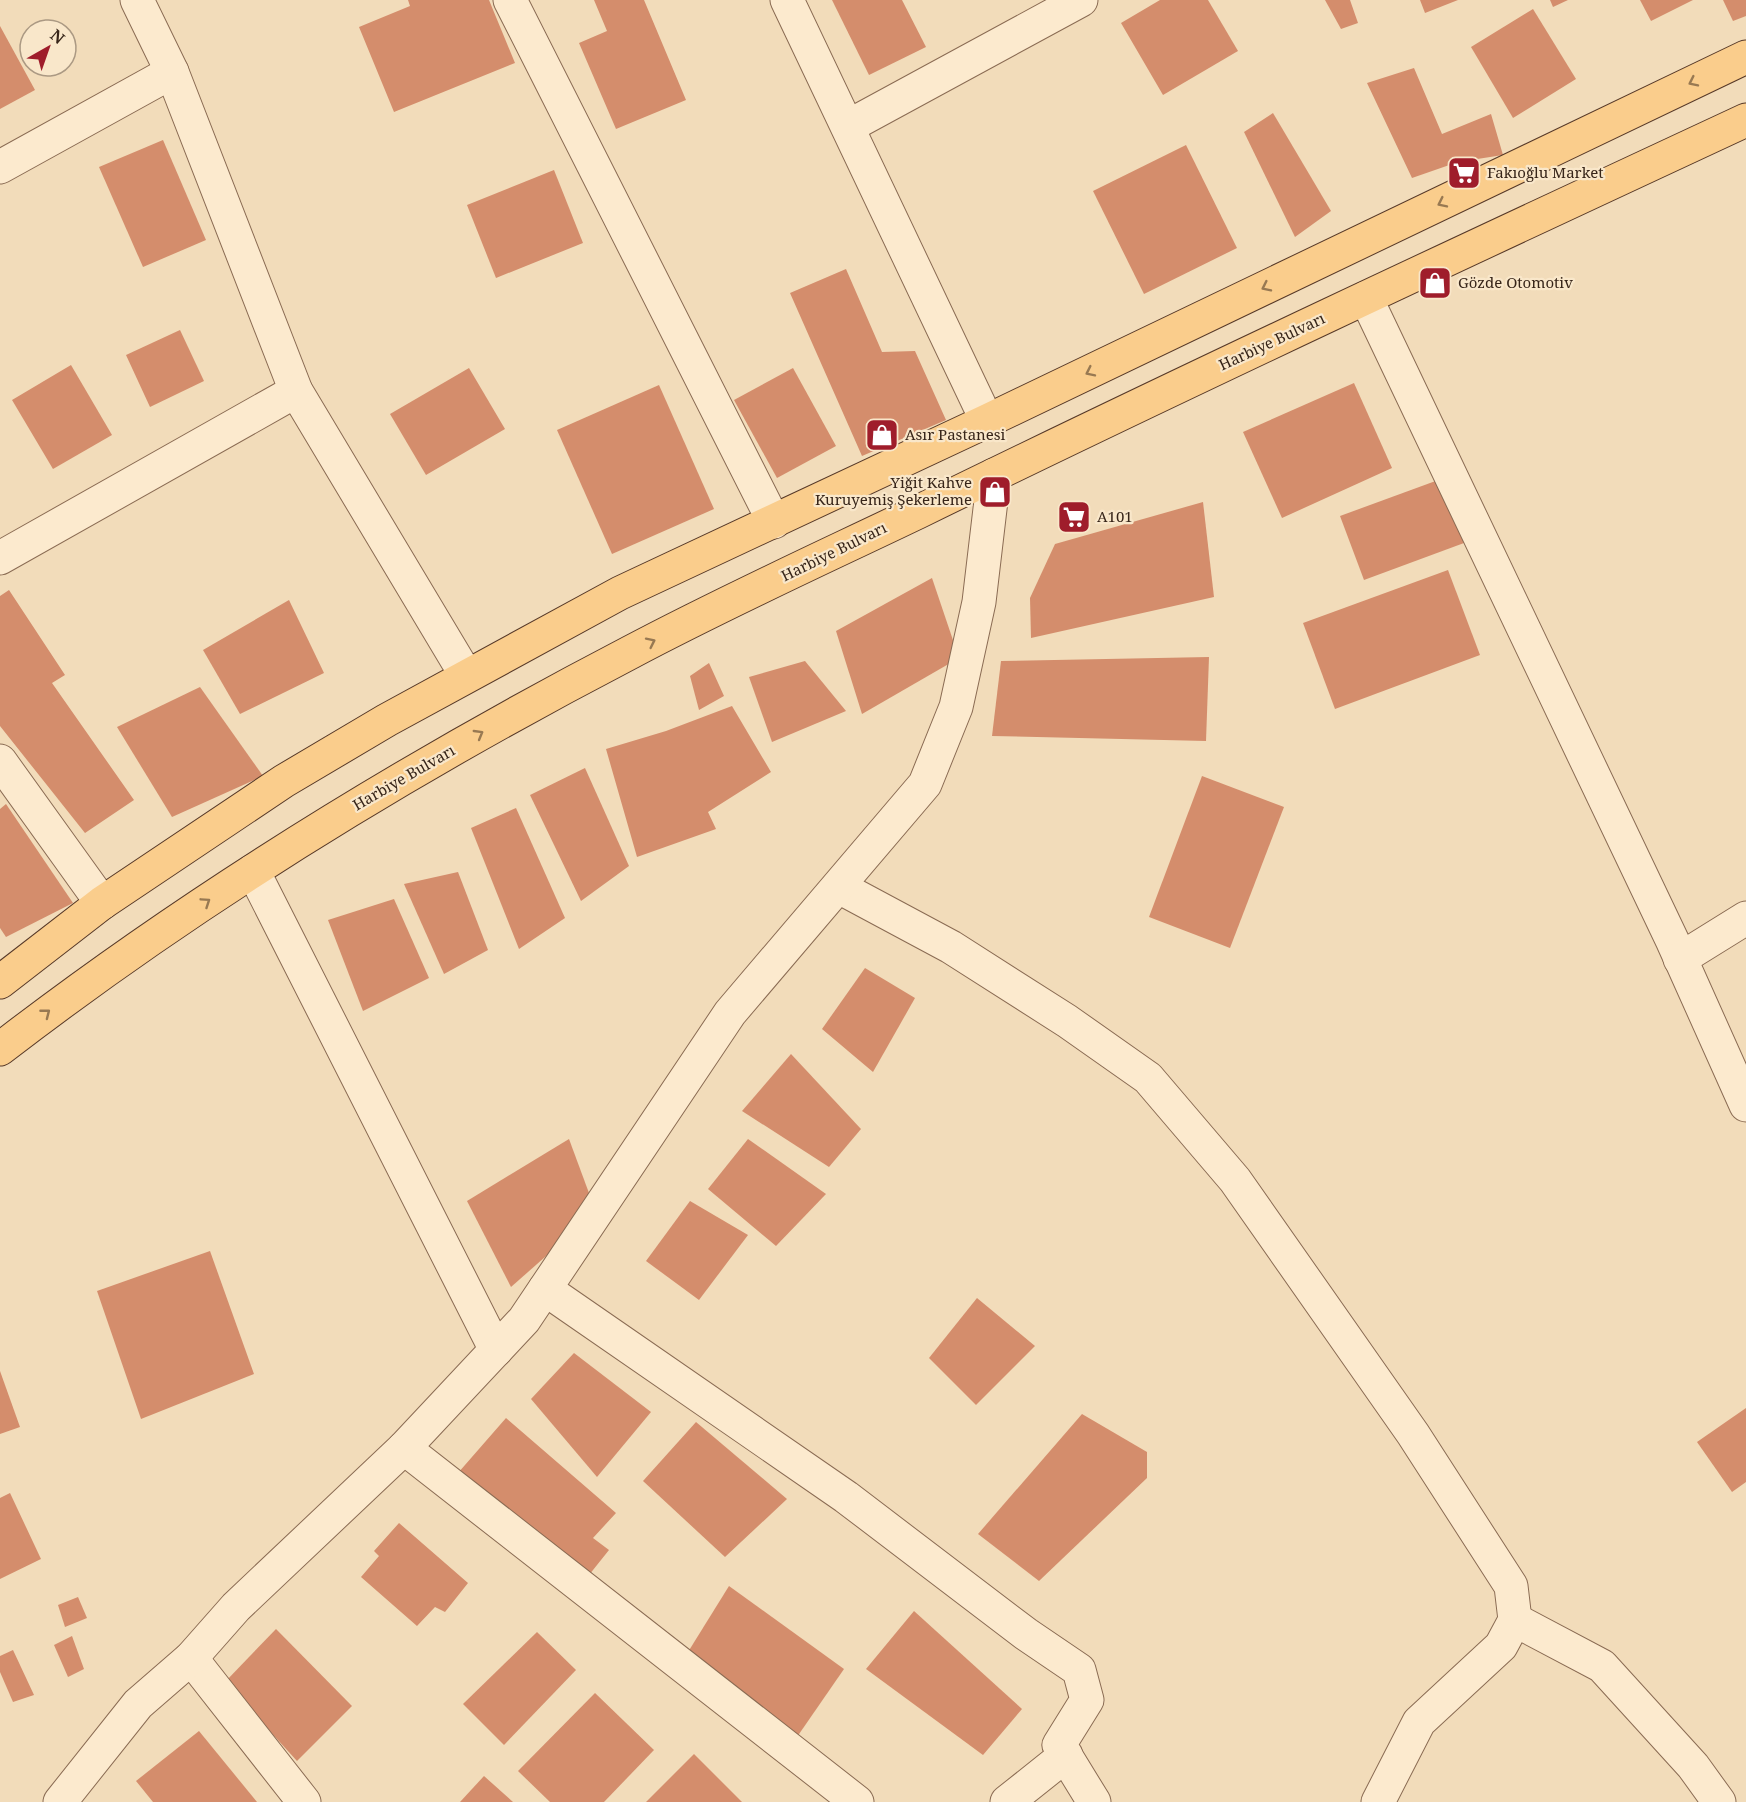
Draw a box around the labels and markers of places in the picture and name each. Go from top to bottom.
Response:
supermarket icon: Fakıoğlu Market [1446,155,1482,191]
place label: Fakıoğlu Market [1487,162,1603,182]
shop icon: Gözde Otomotiv [1417,265,1453,301]
place label: Gözde Otomotiv [1458,272,1573,292]
shop icon: Asır Pastanesi [864,417,900,453]
place label: Asır Pastanesi [905,424,1006,444]
place label: Yiğit Kahve Kuruyemiş Şekerleme [815,472,972,509]
shop icon: Yiğit Kahve Kuruyemiş Şekerleme [977,474,1013,510]
supermarket icon: A101 [1056,499,1092,535]
place label: A101 [1097,506,1133,526]

